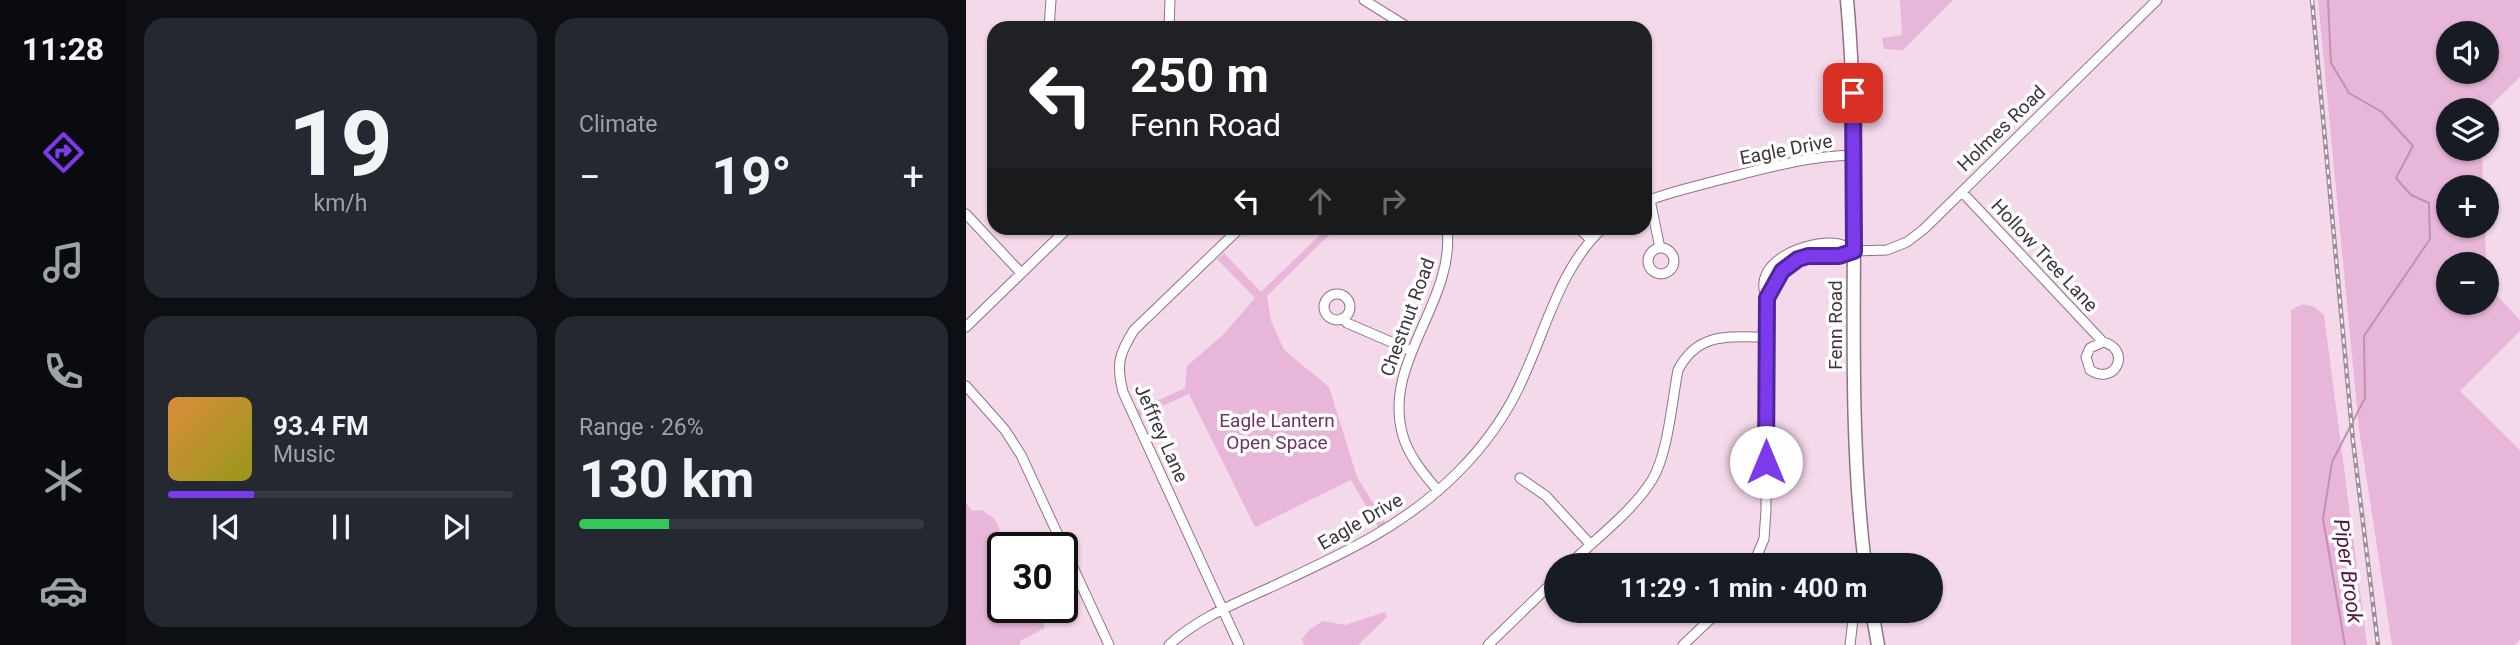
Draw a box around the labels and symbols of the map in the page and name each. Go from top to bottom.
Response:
pin [1823,63,1883,123]
street label: Holmes Road [1952,81,2050,176]
street label: Eagle Drive [1738,129,1834,170]
street label: Hollow Tree Lane [1986,194,2103,317]
street label: Chestnut Road [1375,255,1440,380]
street label: Fenn Road [1824,280,1847,370]
street label: Jeffrey Lane [1130,381,1193,486]
park label: Eagle Lantern Open Space [1219,409,1335,454]
position arrow [1729,425,1803,499]
street label: Eagle Drive [1314,488,1407,555]
water label: Piper Brook [2329,517,2367,625]
speed limit sign: 30 [987,532,1078,623]

